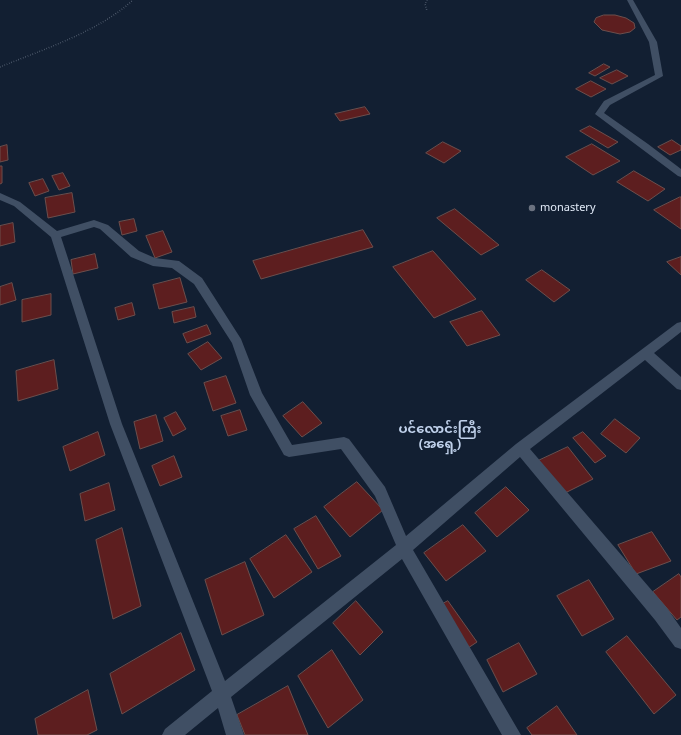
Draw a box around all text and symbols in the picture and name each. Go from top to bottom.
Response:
place label: monastery [540,201,596,215]
marker: monastery [527,203,537,213]
district label: ပင်လောင်းကြီး (အရှေ့) [399,421,481,452]

